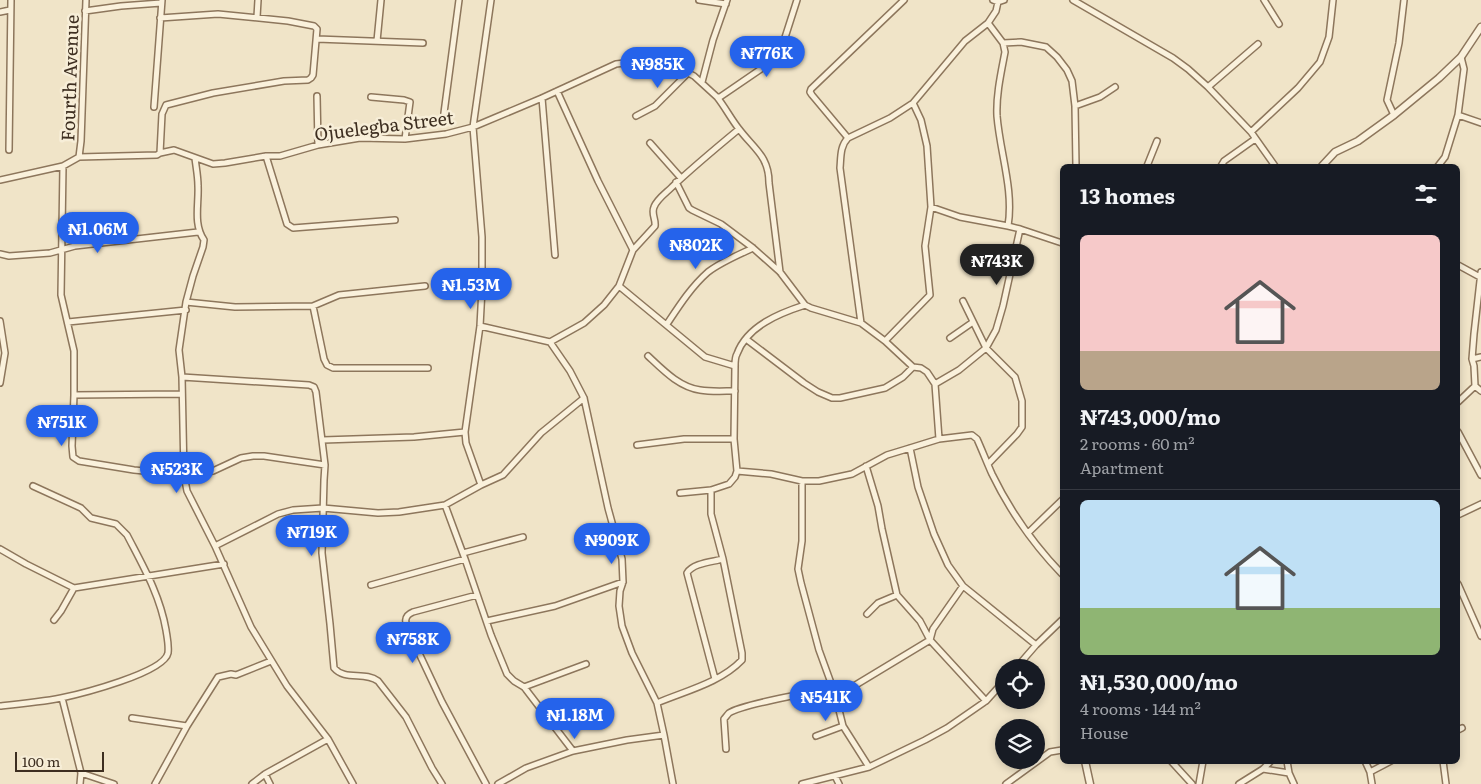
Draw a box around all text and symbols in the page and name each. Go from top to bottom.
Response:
street label: Fourth Avenue [53,14,85,142]
pin: ₦776K [732,36,802,78]
text: ₦776K [741,40,793,64]
pin: ₦985K [623,46,693,89]
text: ₦985K [631,51,685,75]
street label: Ojuelegba Street [313,103,456,147]
text: 13 homes [1080,179,1175,210]
icon: filters [1412,180,1440,208]
pin: ₦1.06M [57,212,139,254]
text: ₦1.06M [68,216,128,240]
pin: ₦802K [661,228,731,270]
text: ₦802K [669,232,723,256]
pin: ₦743K [962,244,1032,286]
text: ₦743K [971,248,1023,272]
icon: home [1215,267,1305,357]
pin: ₦1.53M [430,268,512,310]
text: ₦1.53M [442,272,500,296]
text: ₦743,000/mo [1080,400,1221,431]
pin: ₦751K [27,404,97,447]
text: ₦751K [37,409,87,433]
text: 2 rooms · 60 m² [1080,431,1195,455]
pin: ₦523K [142,452,212,494]
text: Apartment [1080,455,1164,479]
text: ₦523K [151,456,203,480]
pin: ₦719K [277,514,347,557]
text: ₦719K [287,519,337,543]
pin: ₦909K [577,522,647,565]
text: ₦909K [585,527,639,551]
icon: home [1215,533,1305,623]
pin: ₦758K [378,622,448,664]
text: ₦758K [387,626,439,650]
map controls [995,659,1045,769]
button: locate [995,659,1045,709]
text: ₦1,530,000/mo [1080,665,1238,696]
pin: ₦541K [791,680,861,722]
text: ₦541K [801,684,851,708]
text: 4 rooms · 144 m² [1080,696,1201,720]
pin: ₦1.18M [534,698,616,740]
text: ₦1.18M [546,702,604,726]
button: layers [995,719,1045,769]
text: House [1080,720,1128,744]
scale bar [15,749,104,772]
text: 100 m [22,751,60,771]

